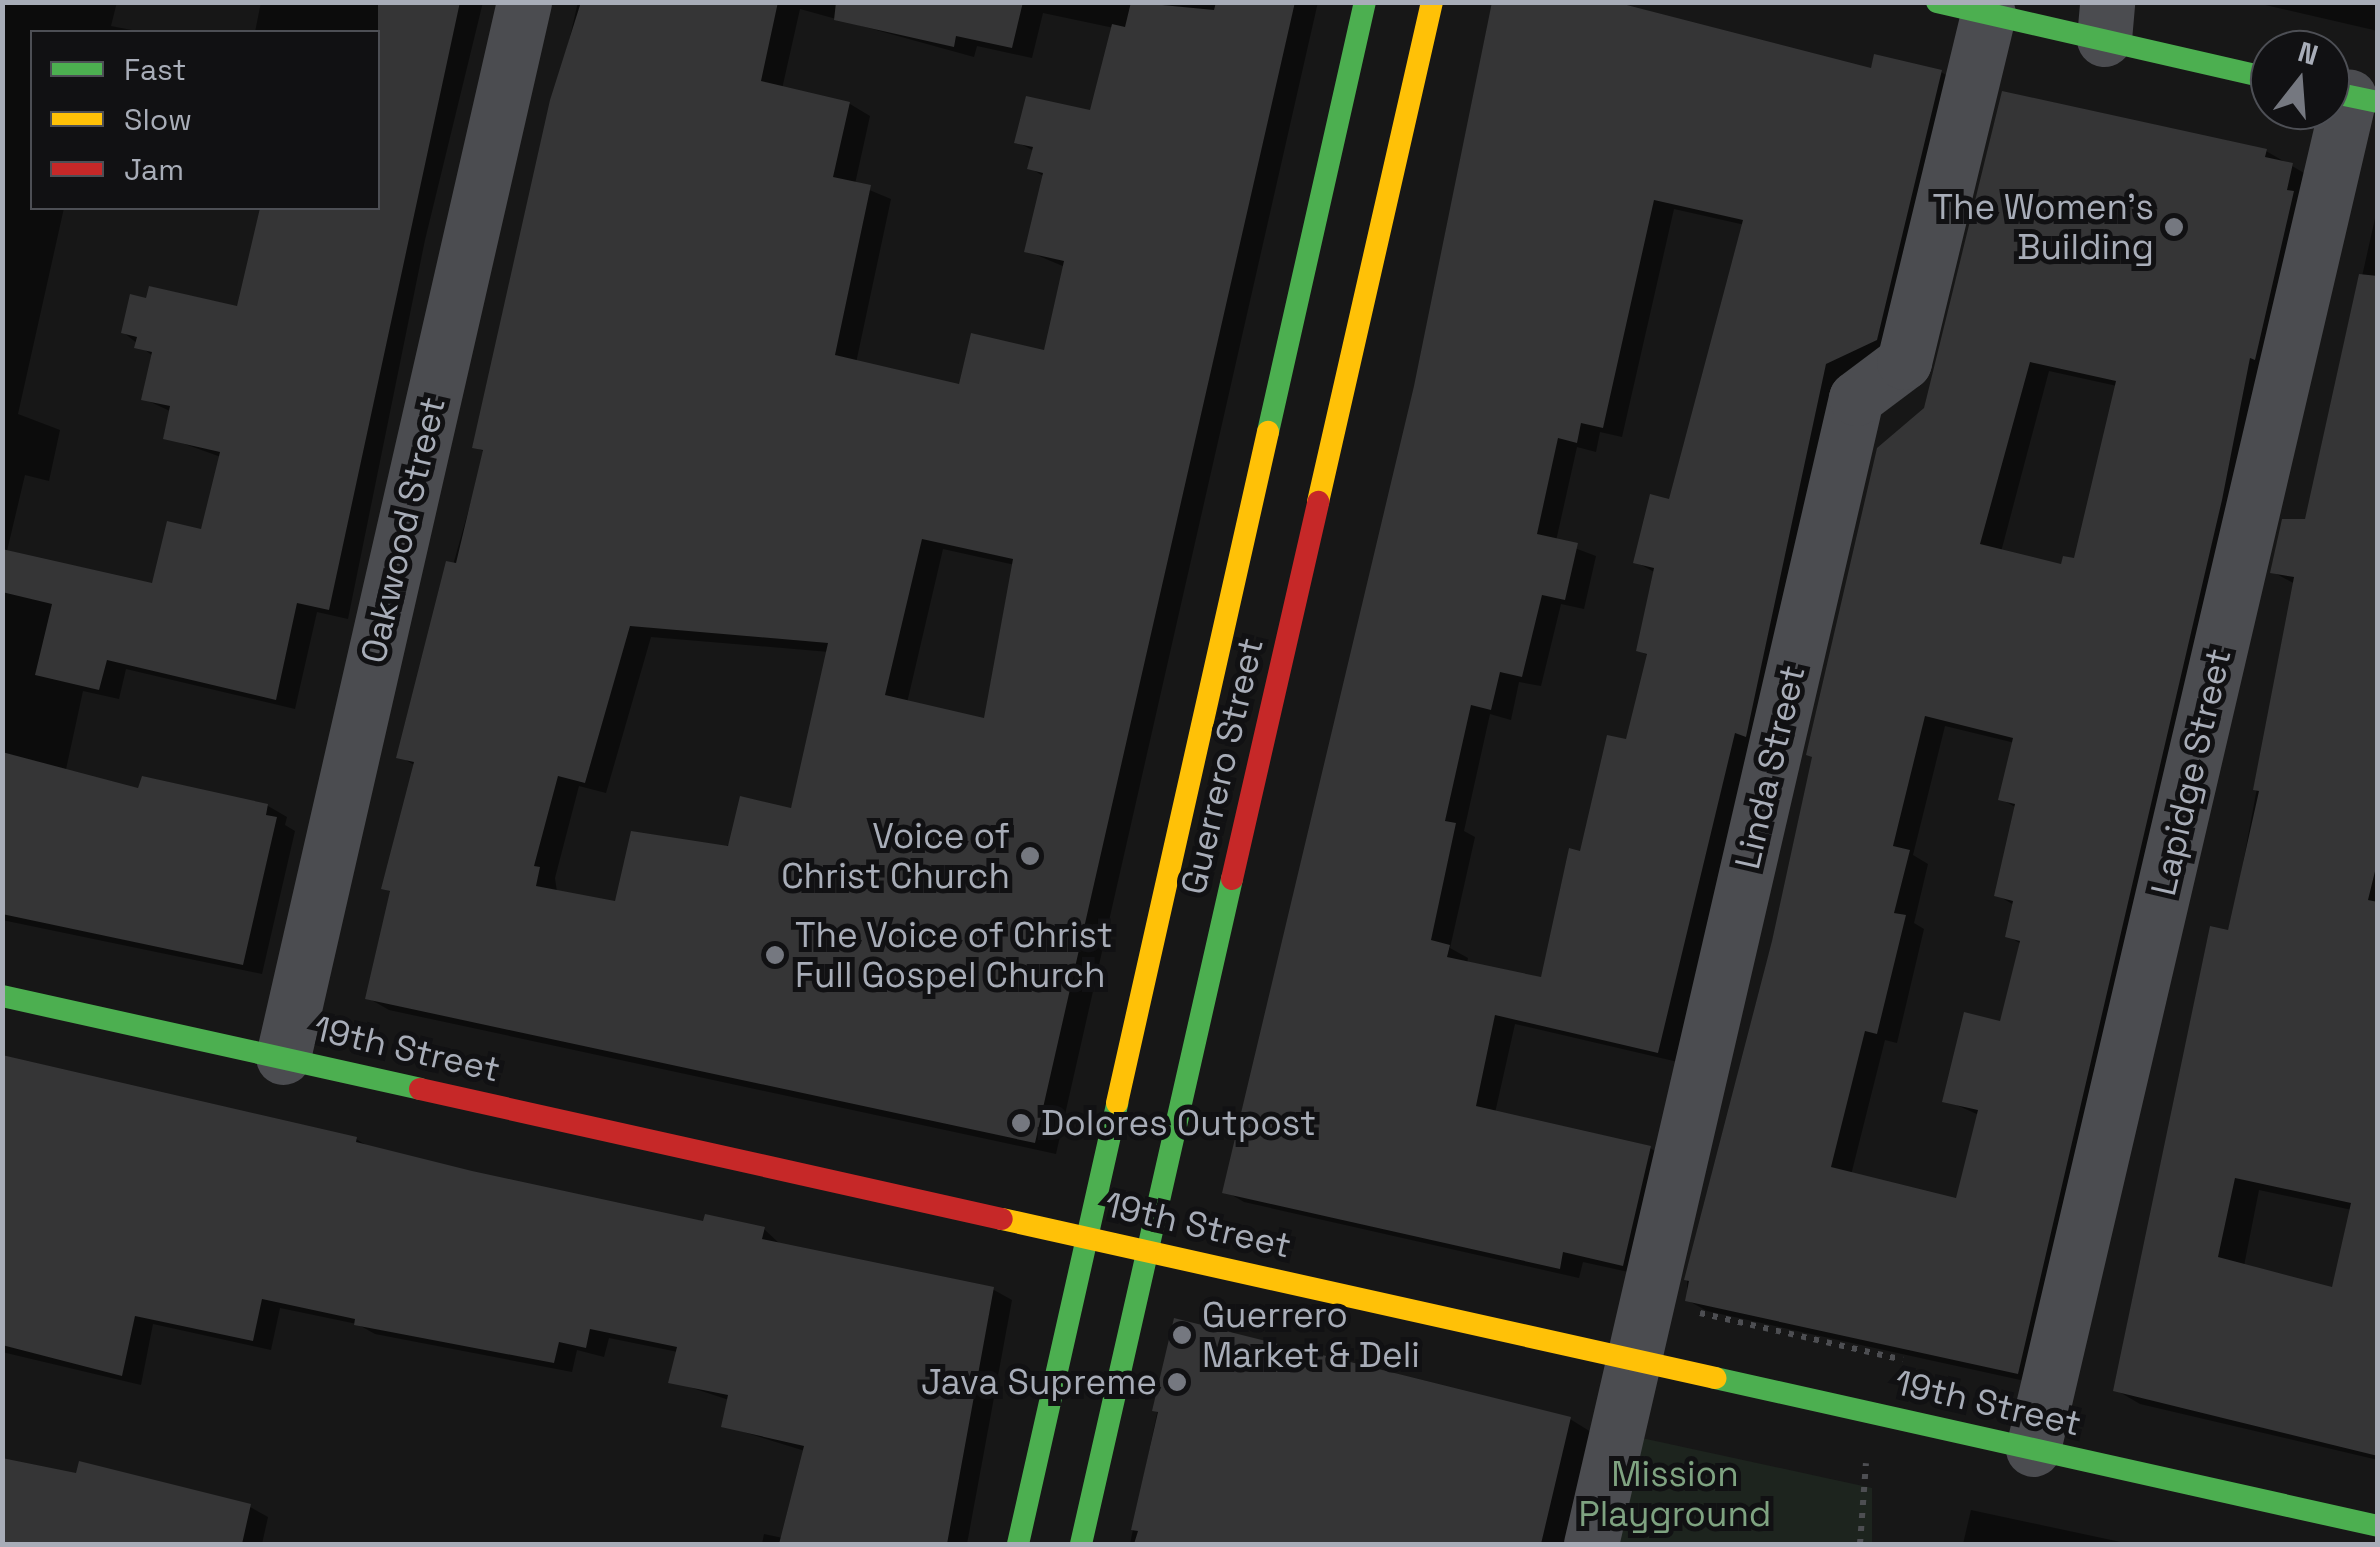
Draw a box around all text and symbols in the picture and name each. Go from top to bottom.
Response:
legend [30,30,380,210]
north arrow [2250,30,2350,130]
text: N [2294,33,2322,73]
text: Fast [124,50,186,89]
text: Slow [124,100,192,139]
text: Jam [124,150,184,189]
place label: The Women's Building [1932,186,2154,268]
marker: The Women's Building [2163,216,2185,238]
street label: Oakwood Street [352,393,454,667]
street label: Guerrero Street [1172,634,1272,898]
street label: Lapidge Street [2142,644,2240,900]
street label: Linda Street [1726,661,1814,873]
place label: Voice of Christ Church [781,815,1010,897]
marker: Voice of Christ Church [1019,845,1041,867]
place label: The Voice of Christ Full Gospel Church [795,914,1113,996]
marker: The Voice of Christ Full Gospel Church [764,944,786,966]
street label: 19th Street [310,1007,504,1091]
place label: Dolores Outpost [1041,1102,1316,1144]
marker: Dolores Outpost [1010,1112,1032,1134]
street label: 19th Street [1101,1183,1295,1267]
place label: Guerrero Market & Deli [1202,1294,1420,1376]
marker: Guerrero Market & Deli [1171,1324,1193,1346]
place label: Java Supreme [921,1361,1157,1403]
street label: 19th Street [1891,1361,2085,1445]
marker: Java Supreme [1166,1371,1188,1393]
park label: Mission Playground [1579,1453,1771,1535]

